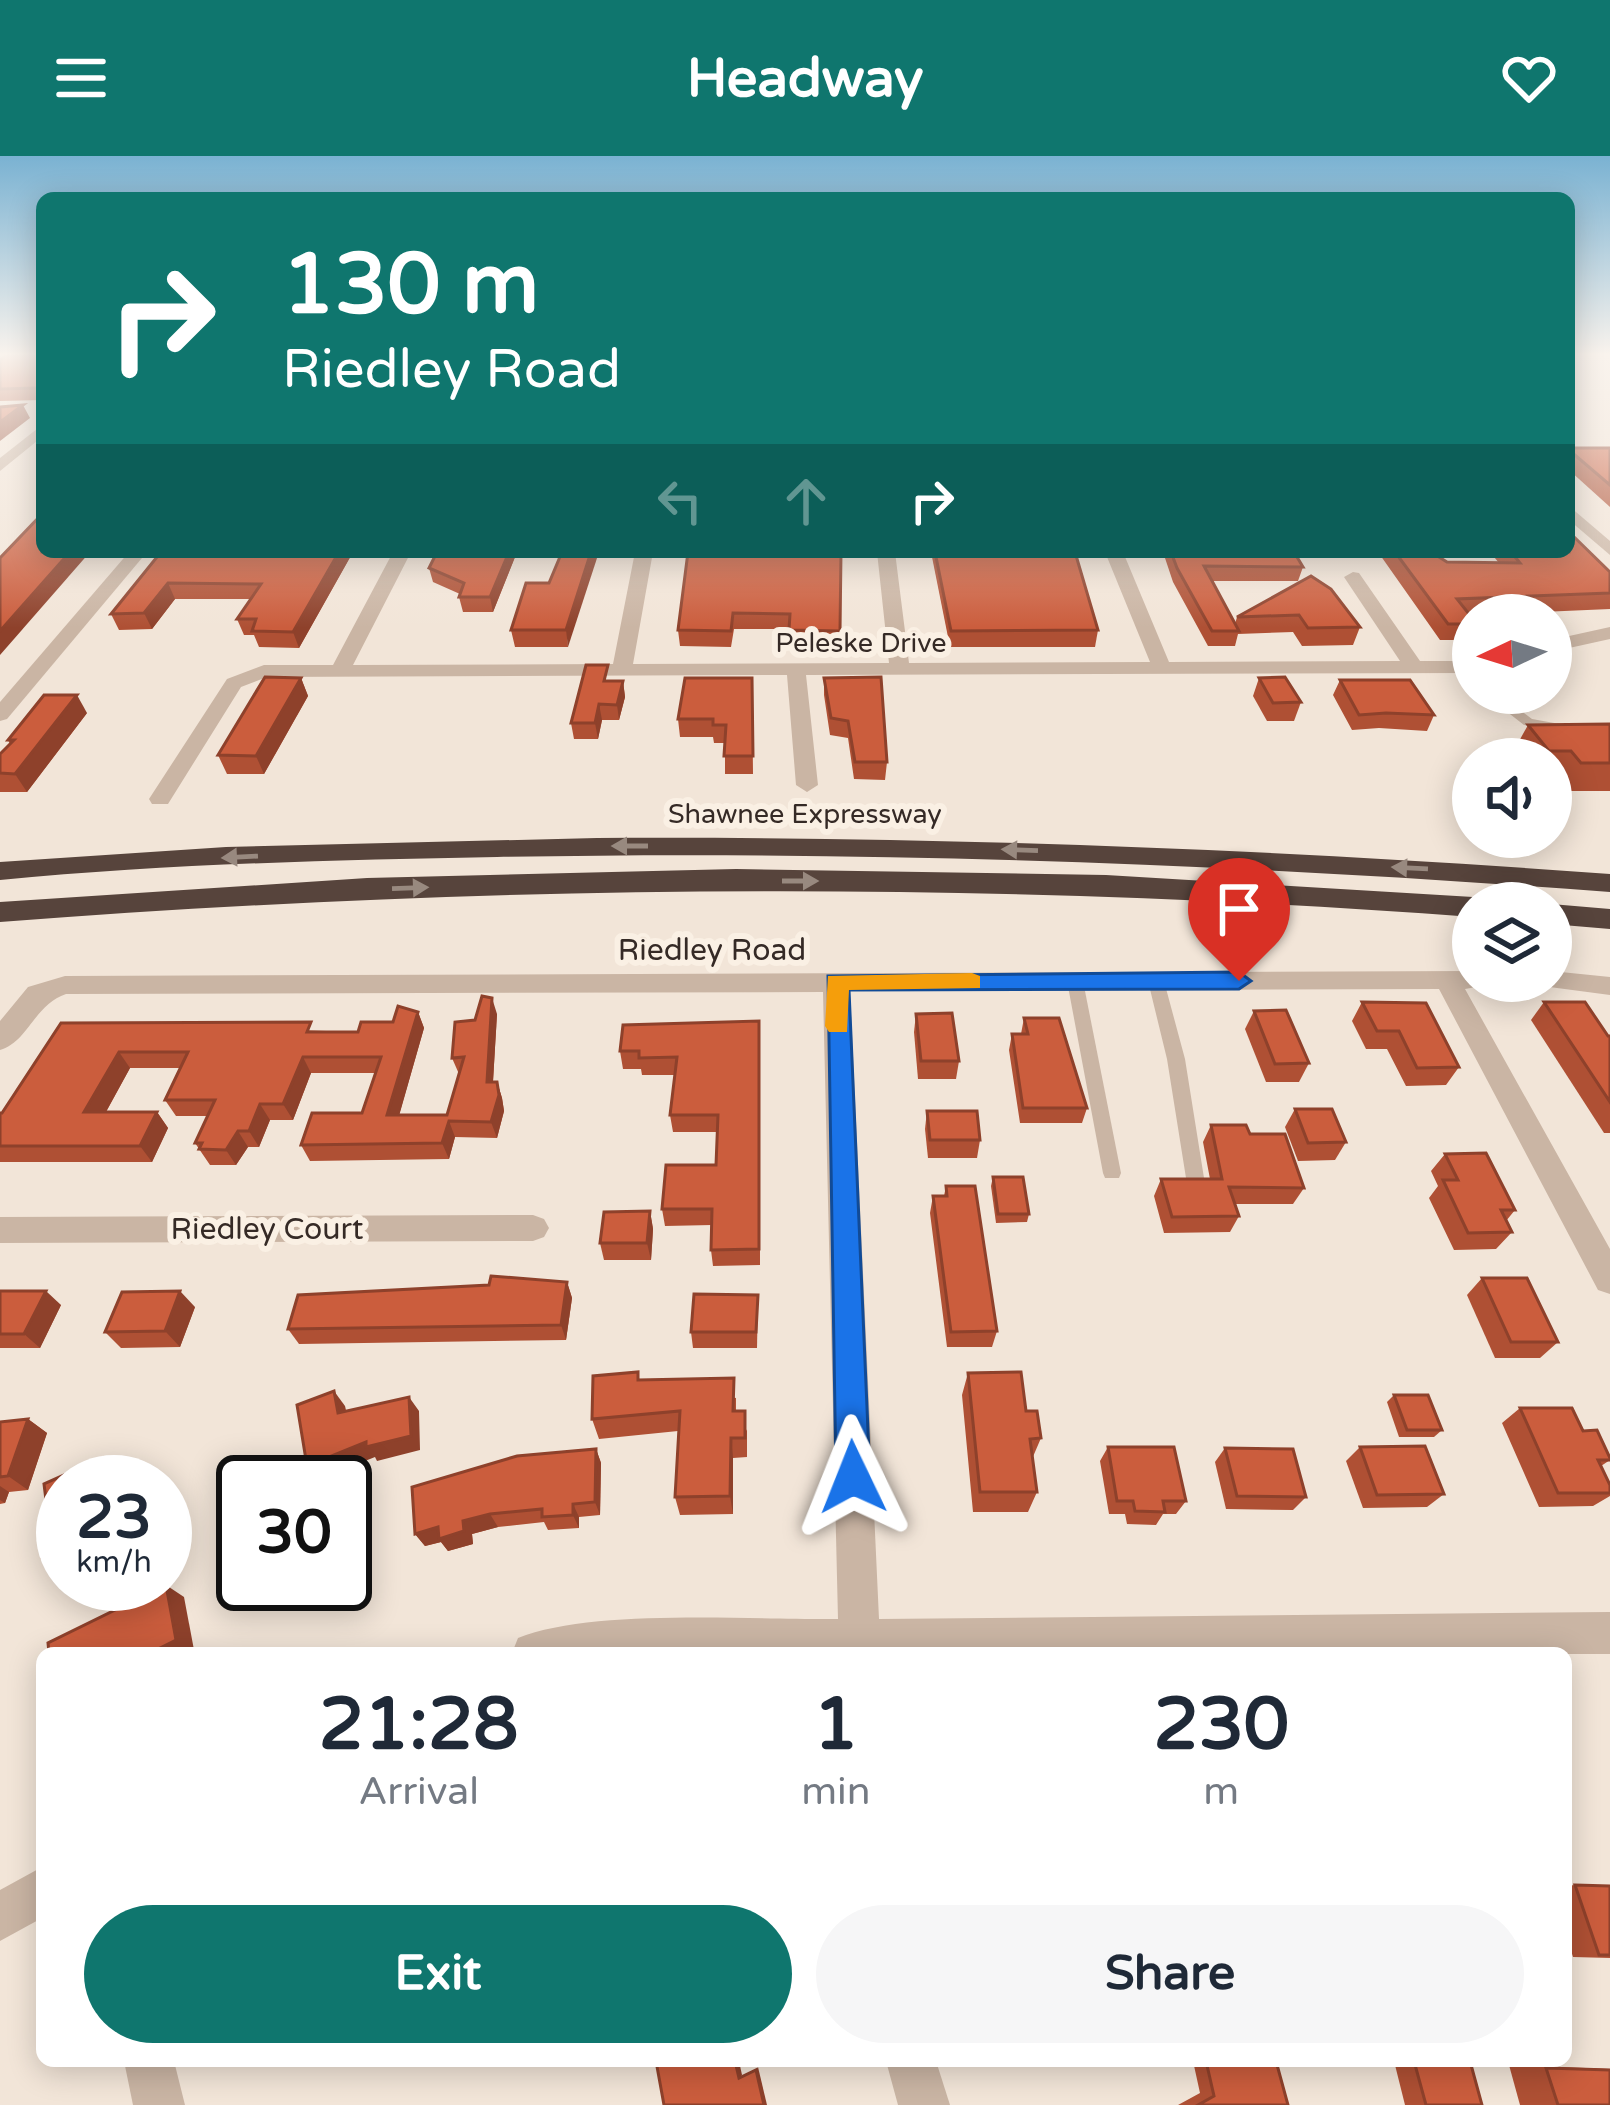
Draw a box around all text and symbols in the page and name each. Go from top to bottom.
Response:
icon: menu [48,45,114,111]
icon: heart [1496,45,1562,111]
text: Headway [687,46,923,111]
text: 130 m [282,235,539,336]
icon: right [84,240,240,396]
text: Riedley Road [282,337,621,402]
icon: left [647,468,713,534]
icon: ahead [773,468,839,534]
icon: right [899,468,965,534]
north arrow [1452,594,1572,714]
map controls [1452,594,1572,1002]
street label: Peleske Drive [775,627,947,660]
button: sound [1452,738,1572,858]
street label: Shawnee Expressway [668,798,942,831]
one-way arrow [610,836,648,856]
one-way arrow [1000,840,1038,859]
one-way arrow [220,848,258,867]
pin [1188,858,1290,981]
one-way arrow [1390,858,1428,877]
one-way arrow [782,871,820,891]
icon: arrive [1206,876,1272,942]
one-way arrow [392,878,430,897]
button: layers [1452,882,1572,1002]
street label: Riedley Road [618,932,806,969]
street label: Riedley Court [171,1211,363,1248]
position arrow [790,1414,916,1540]
speed limit sign: 30 [216,1455,372,1611]
text: 23 [76,1482,152,1554]
text: km/h [76,1544,152,1581]
text: 21:28 [319,1682,518,1769]
text: 1 [813,1682,859,1769]
text: 230 [1153,1682,1289,1769]
text: Arrival [358,1768,479,1815]
text: min [801,1768,871,1815]
text: m [1203,1768,1239,1815]
button: Exit [84,1905,792,2043]
button: Share [816,1905,1524,2043]

